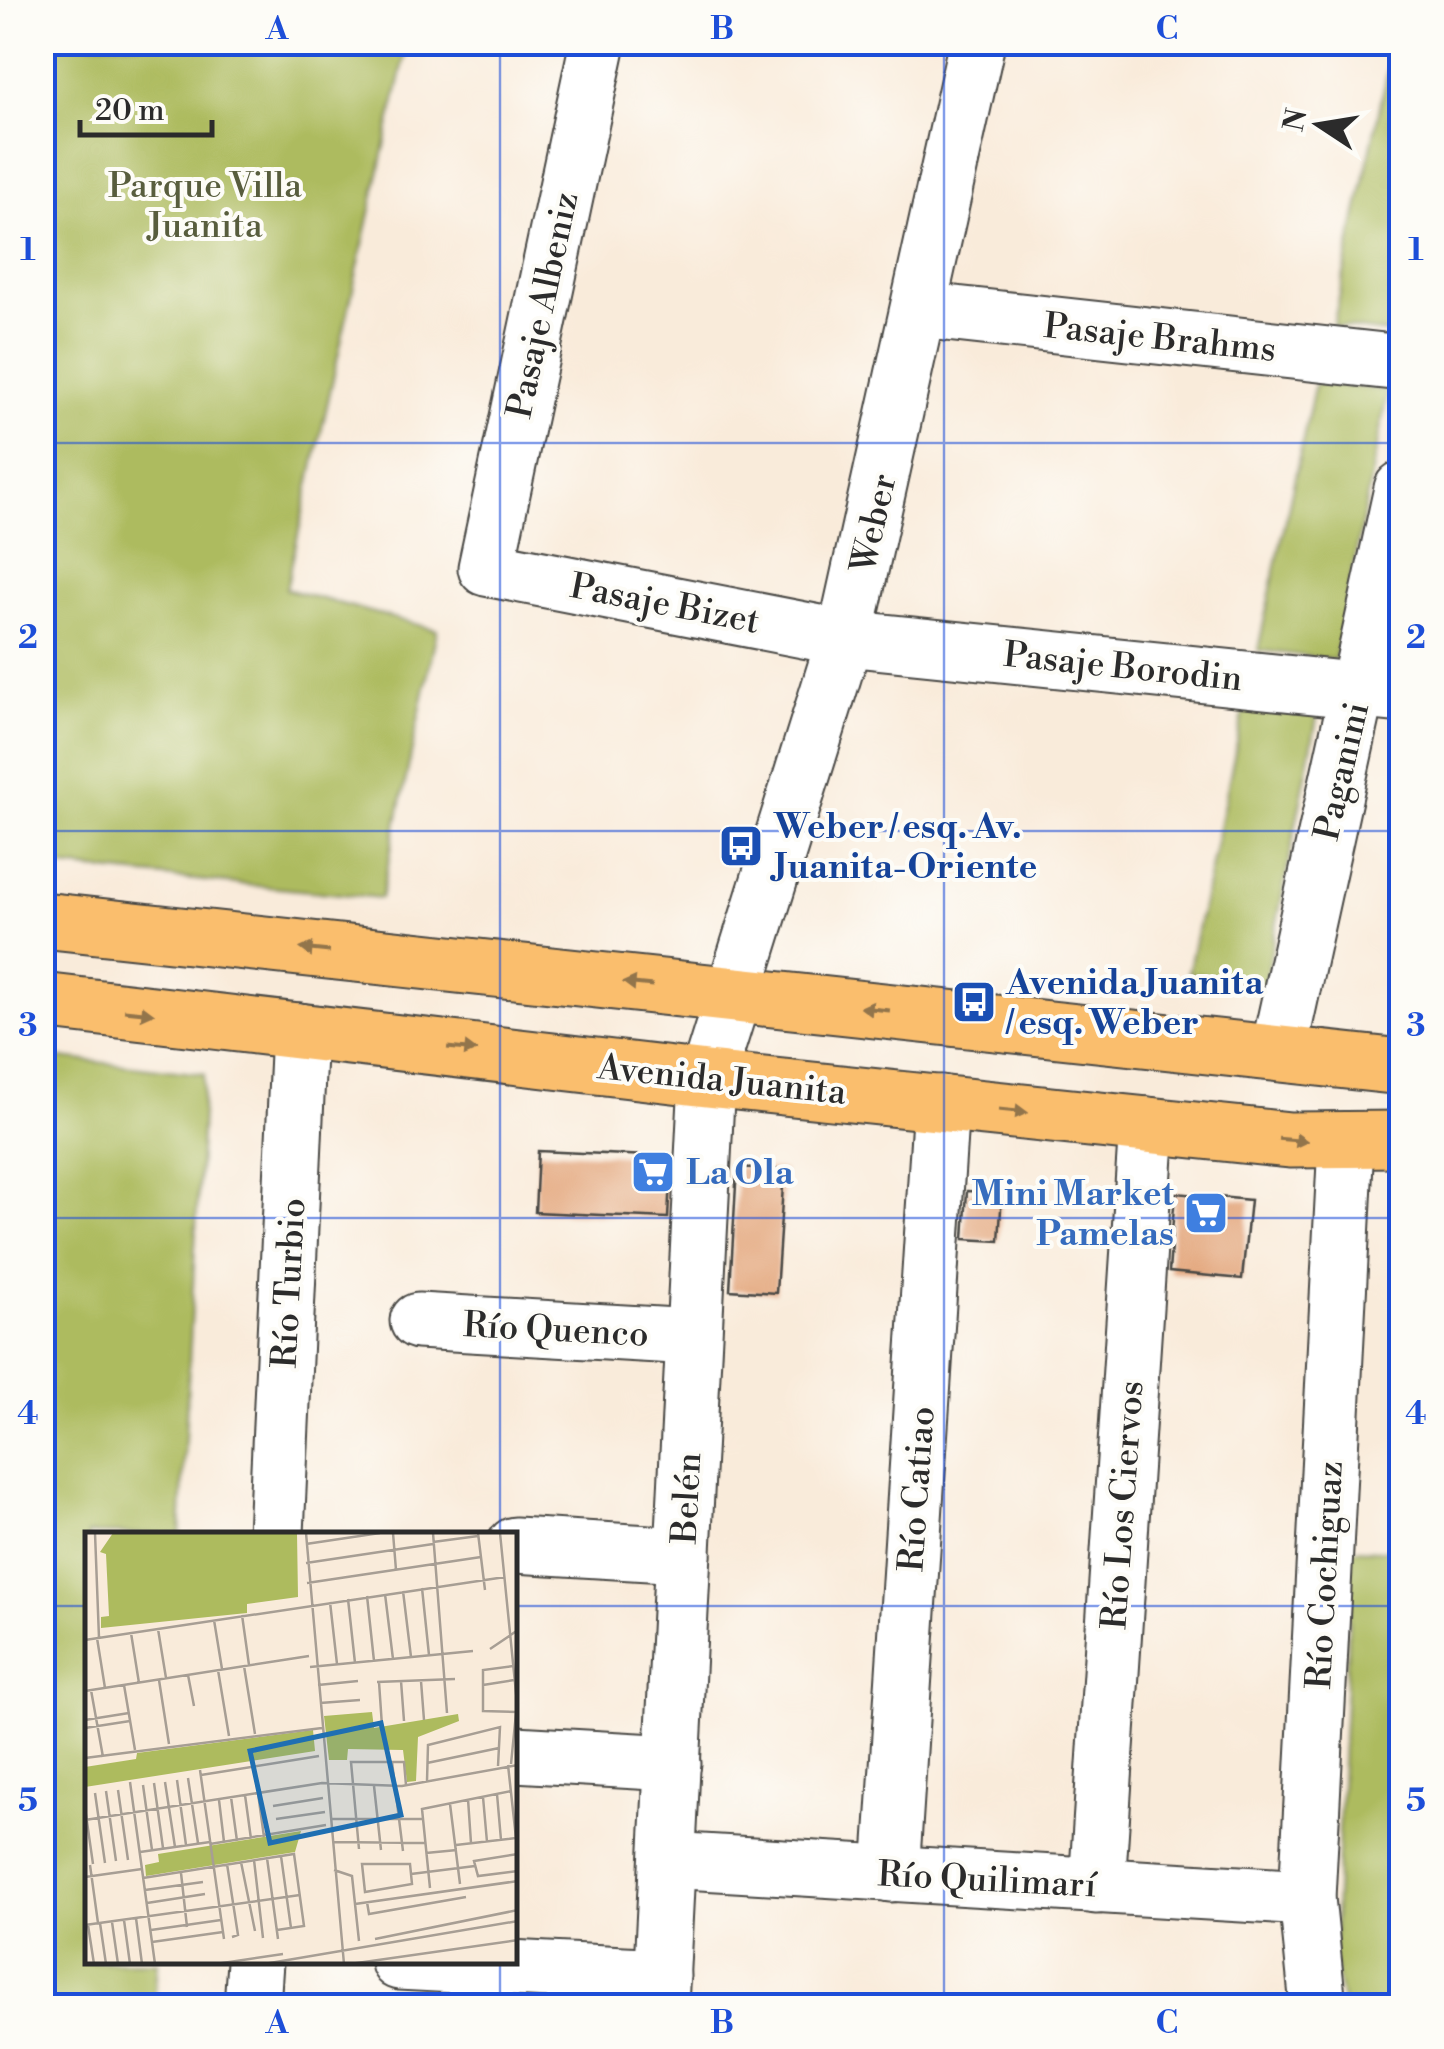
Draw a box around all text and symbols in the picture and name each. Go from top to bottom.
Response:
text: A [265,9,290,49]
text: B [710,9,734,49]
text: C [1156,9,1178,49]
scale bar [80,75,212,137]
north arrow [1269,75,1369,175]
text: 20 m [95,92,164,130]
text: N [1277,106,1315,135]
park label: Parque Villa Juanita [108,165,302,248]
street label: Pasaje Albeniz [499,188,588,422]
text: 1 [20,230,36,270]
text: 1 [1408,230,1424,270]
street label: Pasaje Brahms [1042,305,1278,372]
street label: Weber [842,470,907,578]
street label: Pasaje Bizet [566,565,763,644]
text: 2 [18,618,38,658]
text: 2 [1406,618,1426,658]
street label: Pasaje Borodin [1001,634,1245,701]
street label: Paganini [1306,698,1379,845]
place label: Weber / esq. Av. Juanita-Oriente [769,806,1037,889]
bus stop icon: Weber / esq. Av. Juanita-Oriente [718,823,764,869]
one-way arrow [298,941,330,957]
place label: Avenida Juanita / esq. Weber [1005,962,1264,1045]
one-way arrow [621,976,653,992]
bus stop icon: Avenida Juanita / esq. Weber [951,979,997,1025]
one-way arrow [858,1001,890,1017]
one-way arrow [124,1004,156,1020]
text: 3 [18,1006,38,1046]
text: 3 [1406,1006,1426,1046]
one-way arrow [447,1041,479,1057]
street label: Avenida Juanita [595,1046,848,1115]
one-way arrow [997,1103,1029,1119]
one-way arrow [1278,1132,1310,1148]
supermarket icon: La Ola [630,1149,676,1195]
place label: La Ola [686,1152,795,1195]
place label: Mini Market Pamelas [971,1173,1175,1256]
supermarket icon: Mini Market Pamelas [1183,1190,1229,1236]
street label: Río Turbio [264,1197,315,1369]
street label: Río Quenco [462,1304,650,1357]
street label: Río Los Ciervos [1093,1379,1154,1631]
text: 4 [17,1394,39,1434]
text: 4 [1405,1394,1427,1434]
street label: Río Catiao [890,1405,945,1573]
street label: Belén [664,1451,711,1546]
street label: Río Cochiguaz [1298,1460,1353,1690]
inset map [85,1532,518,1964]
text: 5 [18,1781,38,1821]
text: 5 [1406,1781,1426,1821]
street label: Río Quilimarí [876,1853,1099,1908]
text: A [265,2003,290,2043]
text: B [710,2003,734,2043]
text: C [1156,2003,1178,2043]

